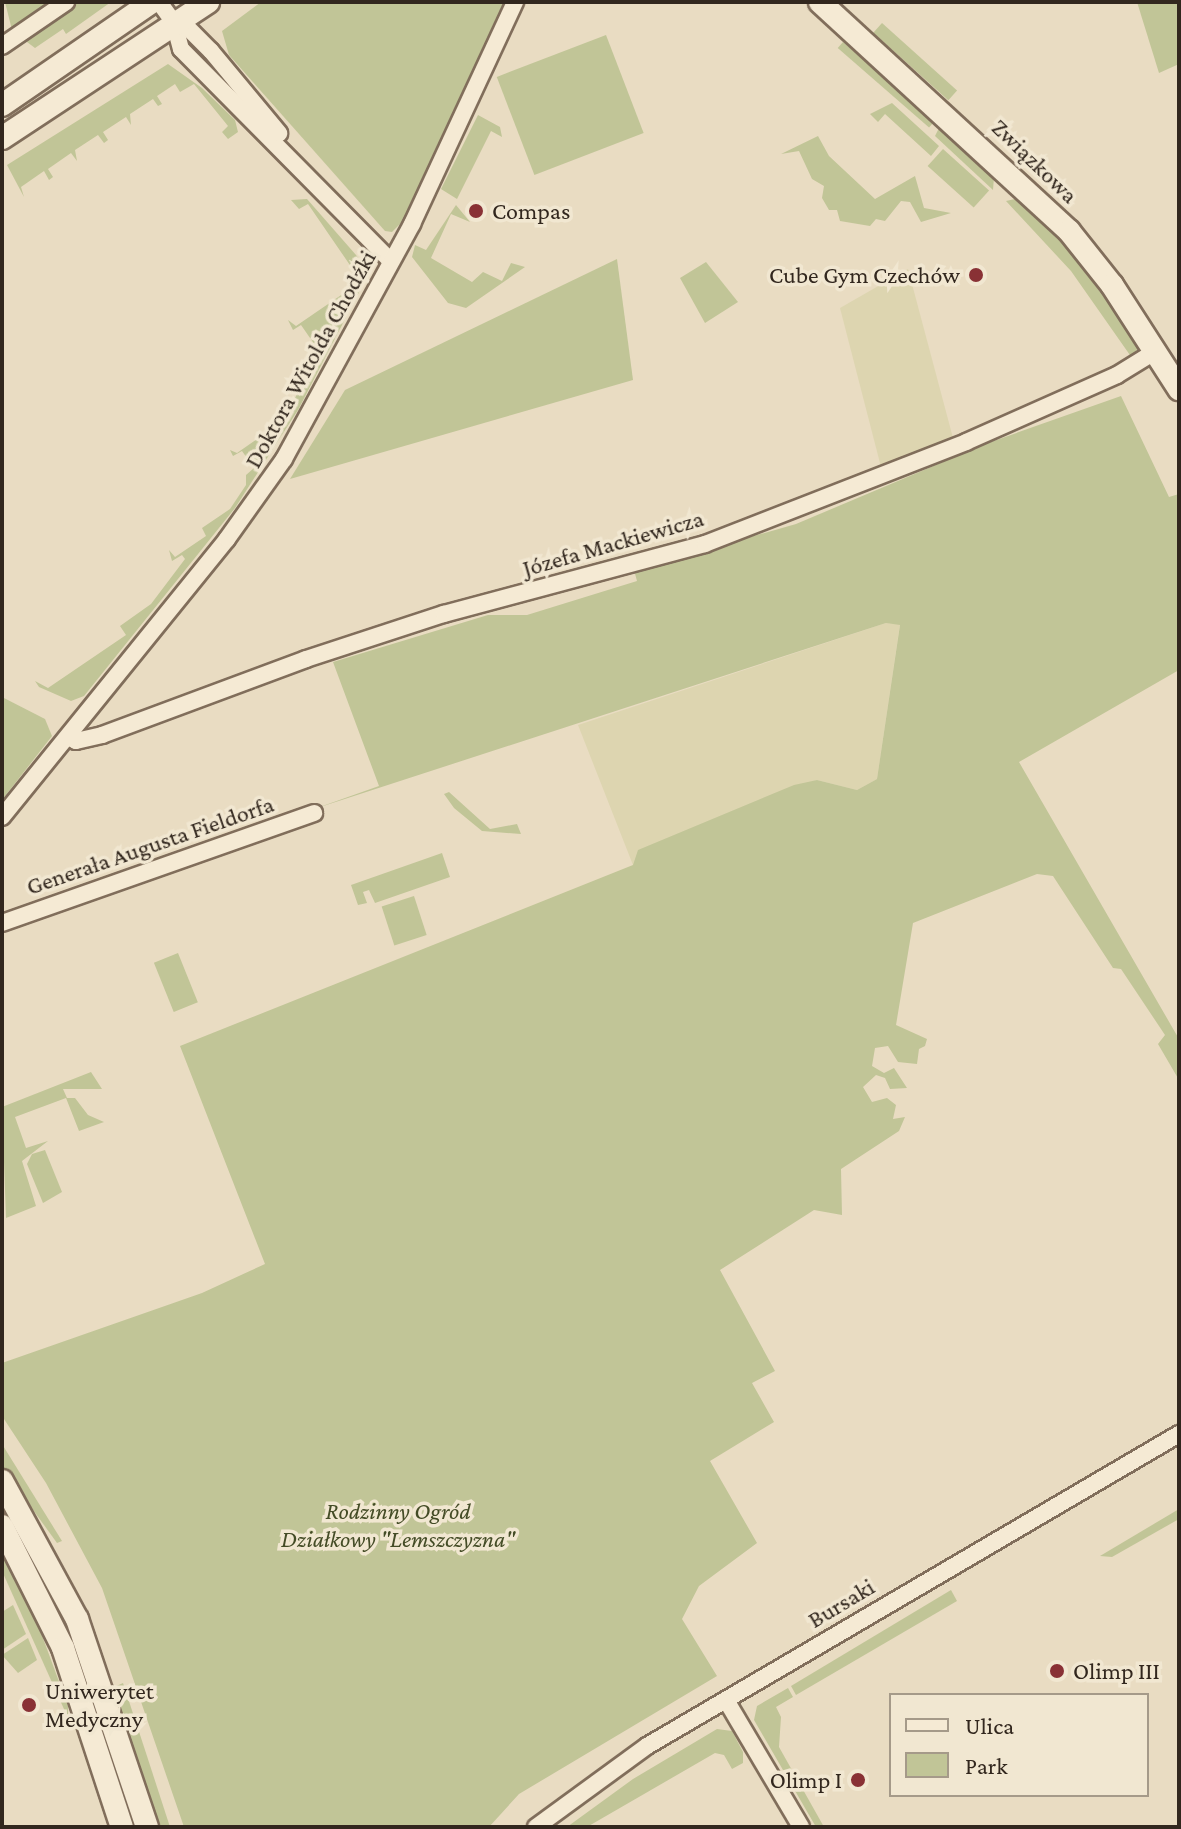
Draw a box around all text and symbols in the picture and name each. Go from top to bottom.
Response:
street label: Związkowa [986,113,1084,209]
place label: Compas [492,197,570,225]
marker: Compas [467,202,485,220]
street label: Doktora Witolda Chodźki [238,245,382,473]
place label: Cube Gym Czechów [769,261,960,289]
marker: Cube Gym Czechów [967,266,985,284]
street label: Józefa Mackiewicza [519,503,707,583]
street label: Generała Augusta Fieldorfa [23,789,277,901]
park label: Rodzinny Ogród Działkowy "Lemszczyzna" [281,1497,515,1553]
street label: Bursaki [803,1572,879,1634]
place label: Olimp III [1073,1657,1160,1685]
marker: Olimp III [1048,1662,1066,1680]
place label: Uniwerytet Medyczny [45,1677,154,1733]
legend [889,1693,1149,1797]
marker: Uniwerytet Medyczny [20,1696,38,1714]
text: Ulica [965,1712,1014,1739]
text: Park [965,1752,1008,1779]
place label: Olimp I [770,1766,842,1794]
marker: Olimp I [849,1771,867,1789]

